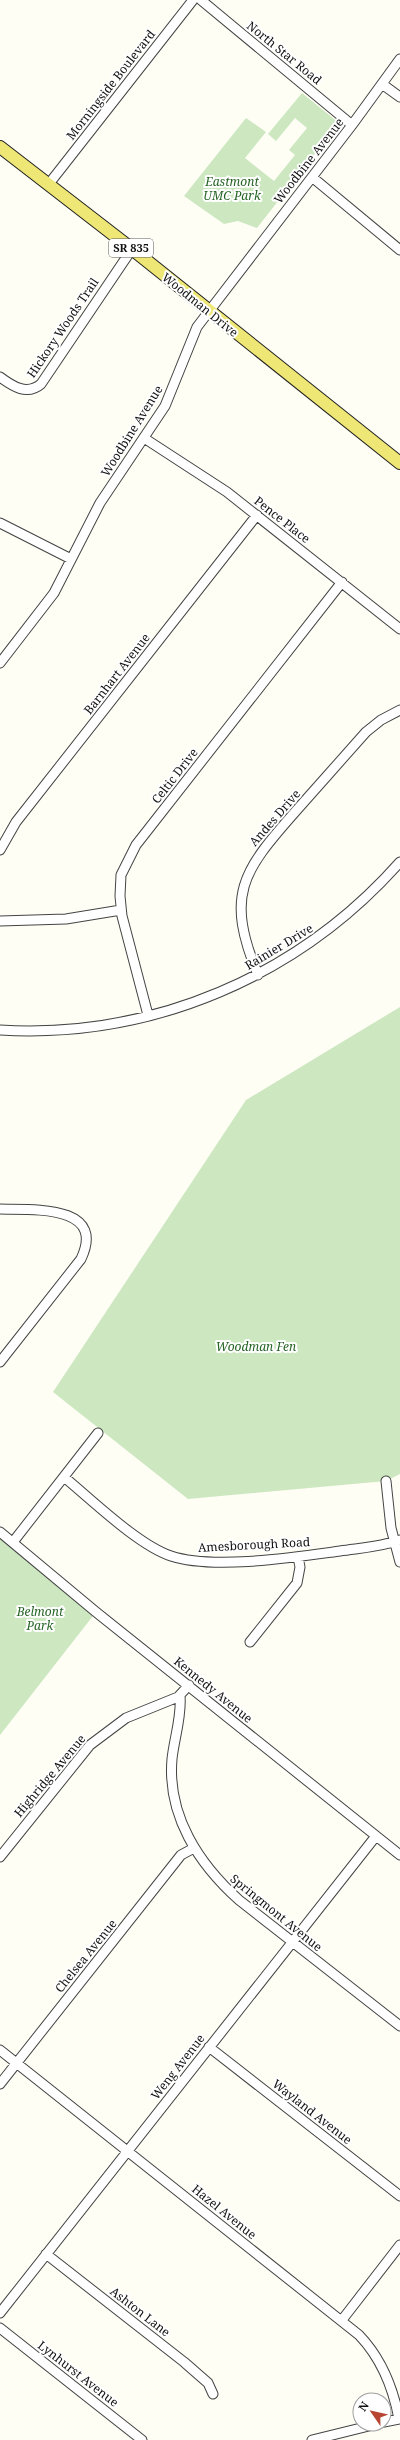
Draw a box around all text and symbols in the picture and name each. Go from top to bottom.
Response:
street label: North Star Road [243,17,326,89]
street label: Morningside Boulevard [62,26,159,143]
street label: Woodbine Avenue [270,114,347,207]
park label: Eastmont UMC Park [203,173,262,204]
road number: SR 835 [109,239,153,257]
street label: Woodman Drive [159,269,242,341]
street label: Hickory Woods Trail [23,274,103,381]
street label: Woodbine Avenue [97,382,166,480]
street label: Pence Place [251,492,314,547]
street label: Barnhart Avenue [80,630,154,718]
street label: Celtic Drive [148,744,202,807]
street label: Andes Drive [245,786,304,850]
street label: Rainier Drive [241,920,316,974]
park label: Woodman Fen [216,1338,296,1355]
street label: Amesborough Road [197,1533,311,1556]
park label: Belmont Park [16,1603,64,1634]
street label: Kennedy Avenue [170,1653,256,1727]
street label: Highridge Avenue [10,1731,89,1821]
street label: Springmont Avenue [227,1870,326,1955]
street label: Chelsea Avenue [51,1915,120,1996]
street label: Weng Avenue [147,2031,208,2103]
street label: Wayland Avenue [269,2075,356,2148]
street label: Hazel Avenue [188,2180,260,2243]
street label: Ashton Lane [107,2283,174,2340]
street label: Lynhurst Avenue [34,2337,122,2411]
north arrow [352,2392,392,2432]
text: N [355,2398,372,2414]

